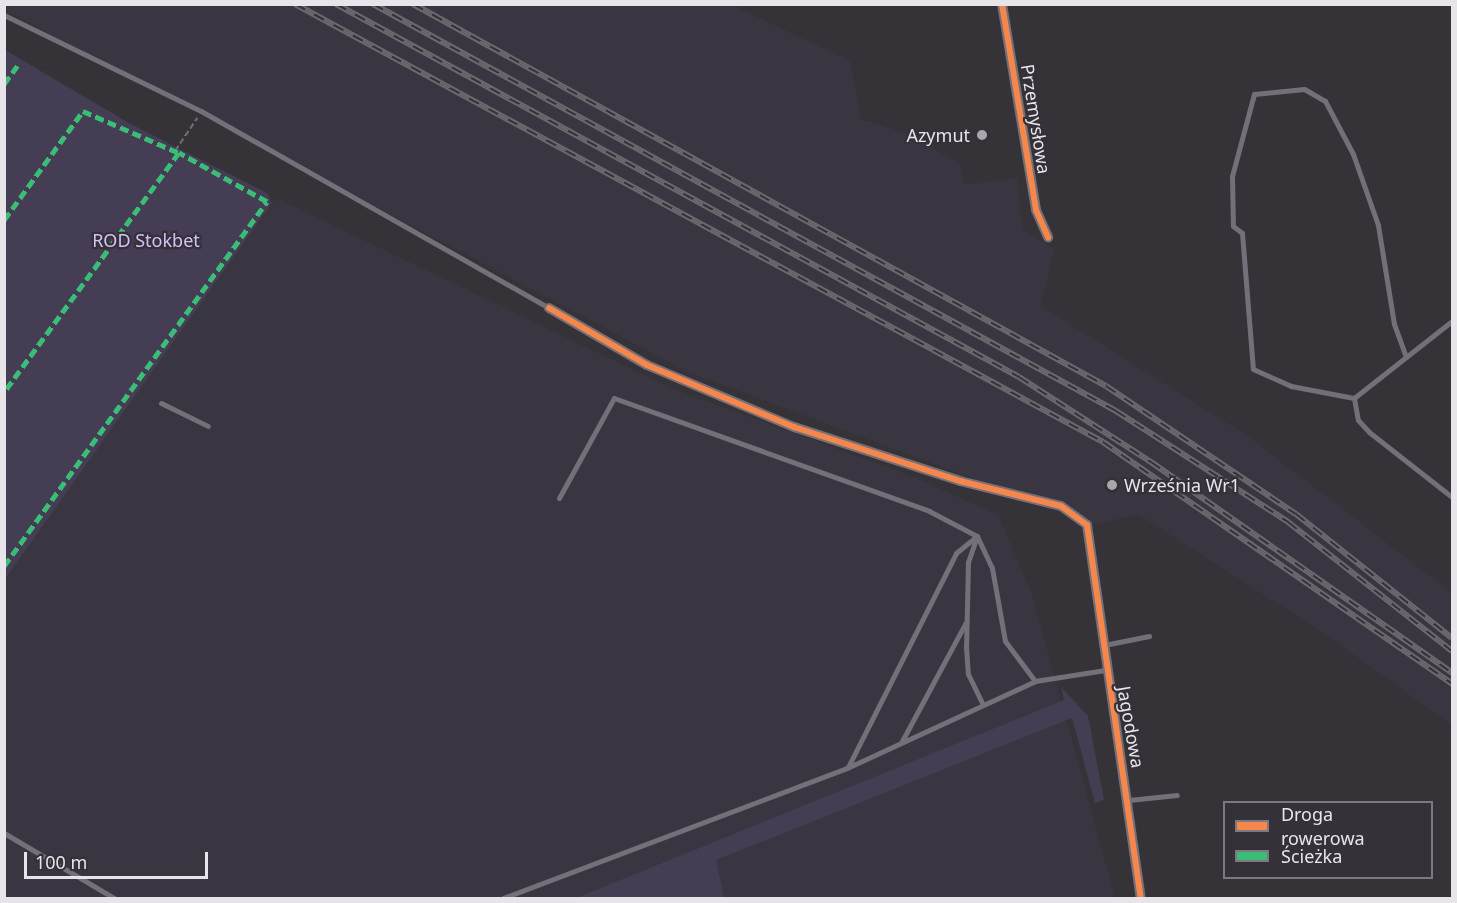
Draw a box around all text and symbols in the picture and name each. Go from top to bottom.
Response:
street label: Przemysłowa [1017,62,1055,176]
place label: Azymut [906,124,970,146]
marker: Azymut [975,128,989,142]
park label: ROD Stokbet [92,229,200,251]
place label: Września Wr1 [1124,474,1240,496]
marker: Września Wr1 [1105,478,1119,492]
street label: Jagodowa [1113,684,1149,770]
legend [1223,801,1433,879]
text: Droga rowerowa [1281,802,1365,850]
scale bar [27,840,212,878]
text: Ścieżka [1281,844,1342,868]
text: 100 m [35,850,87,874]

